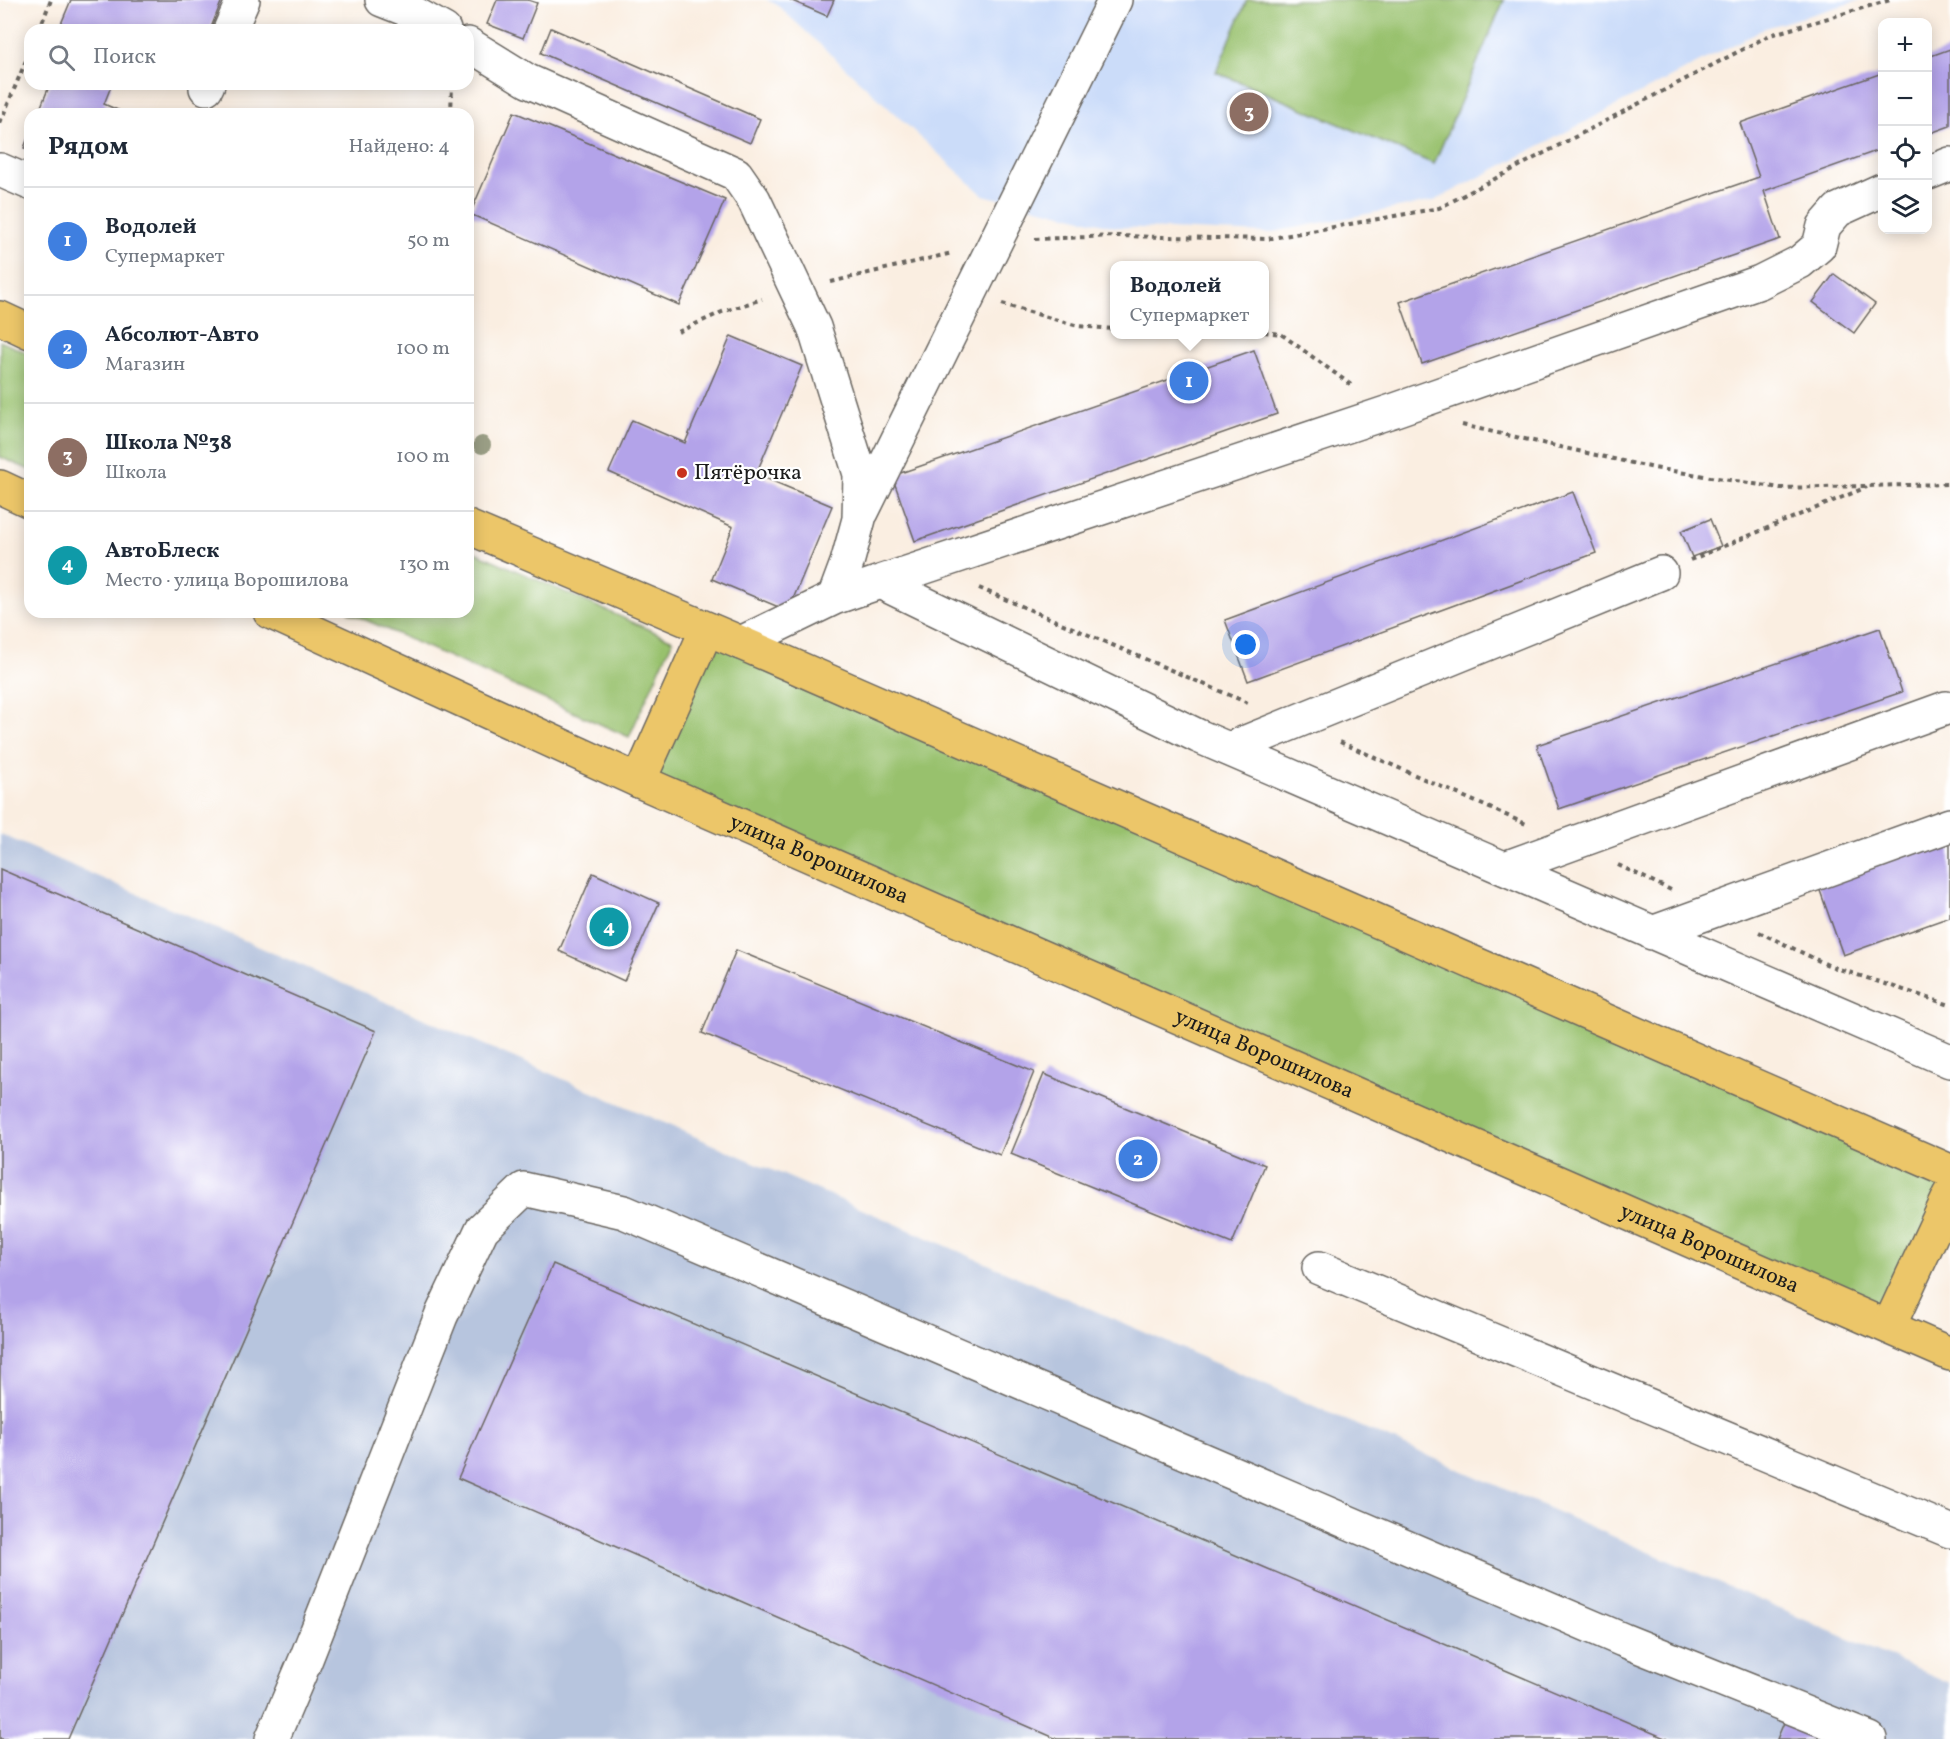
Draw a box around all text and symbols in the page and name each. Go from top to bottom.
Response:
map controls [1878,18,1932,234]
button: + [1878,18,1932,72]
search box [24,24,474,90]
icon: search [45,41,78,74]
text: Поиск [93,42,156,73]
button: − [1878,72,1932,126]
pin: 3 [1230,90,1268,134]
button: locate [1878,126,1932,180]
text: Рядом [48,129,128,165]
text: Найдено: 4 [349,133,450,161]
button: layers [1878,180,1932,234]
text: Водолей [105,212,197,243]
text: 1 [63,227,72,255]
text: 50 m [407,227,450,255]
text: Супермаркет [105,243,225,271]
popup [1110,261,1269,339]
text: Водолей [1130,271,1221,302]
text: Супермаркет [1130,302,1249,330]
text: Абсолют-Авто [105,320,259,351]
text: 2 [62,335,73,363]
text: 100 m [396,335,450,363]
text: Магазин [105,351,185,379]
pin: 1 [1170,358,1208,404]
text: Школа №38 [105,428,232,459]
text: 3 [62,443,73,471]
text: 100 m [396,443,450,471]
place label: Пятёрочка [694,458,802,489]
text: Школа [105,459,167,487]
marker: Пятёрочка [675,466,689,480]
text: АвтоБлеск [105,536,219,567]
text: 4 [61,551,74,579]
text: 130 m [399,551,450,579]
text: Место · улица Ворошилова [105,567,349,595]
your location [1231,630,1260,659]
street label: улица Ворошилова [724,807,913,912]
pin: 4 [590,904,628,950]
street label: улица Ворошилова [1169,1001,1359,1107]
pin: 2 [1118,1136,1158,1182]
street label: улица Ворошилова [1615,1196,1804,1302]

